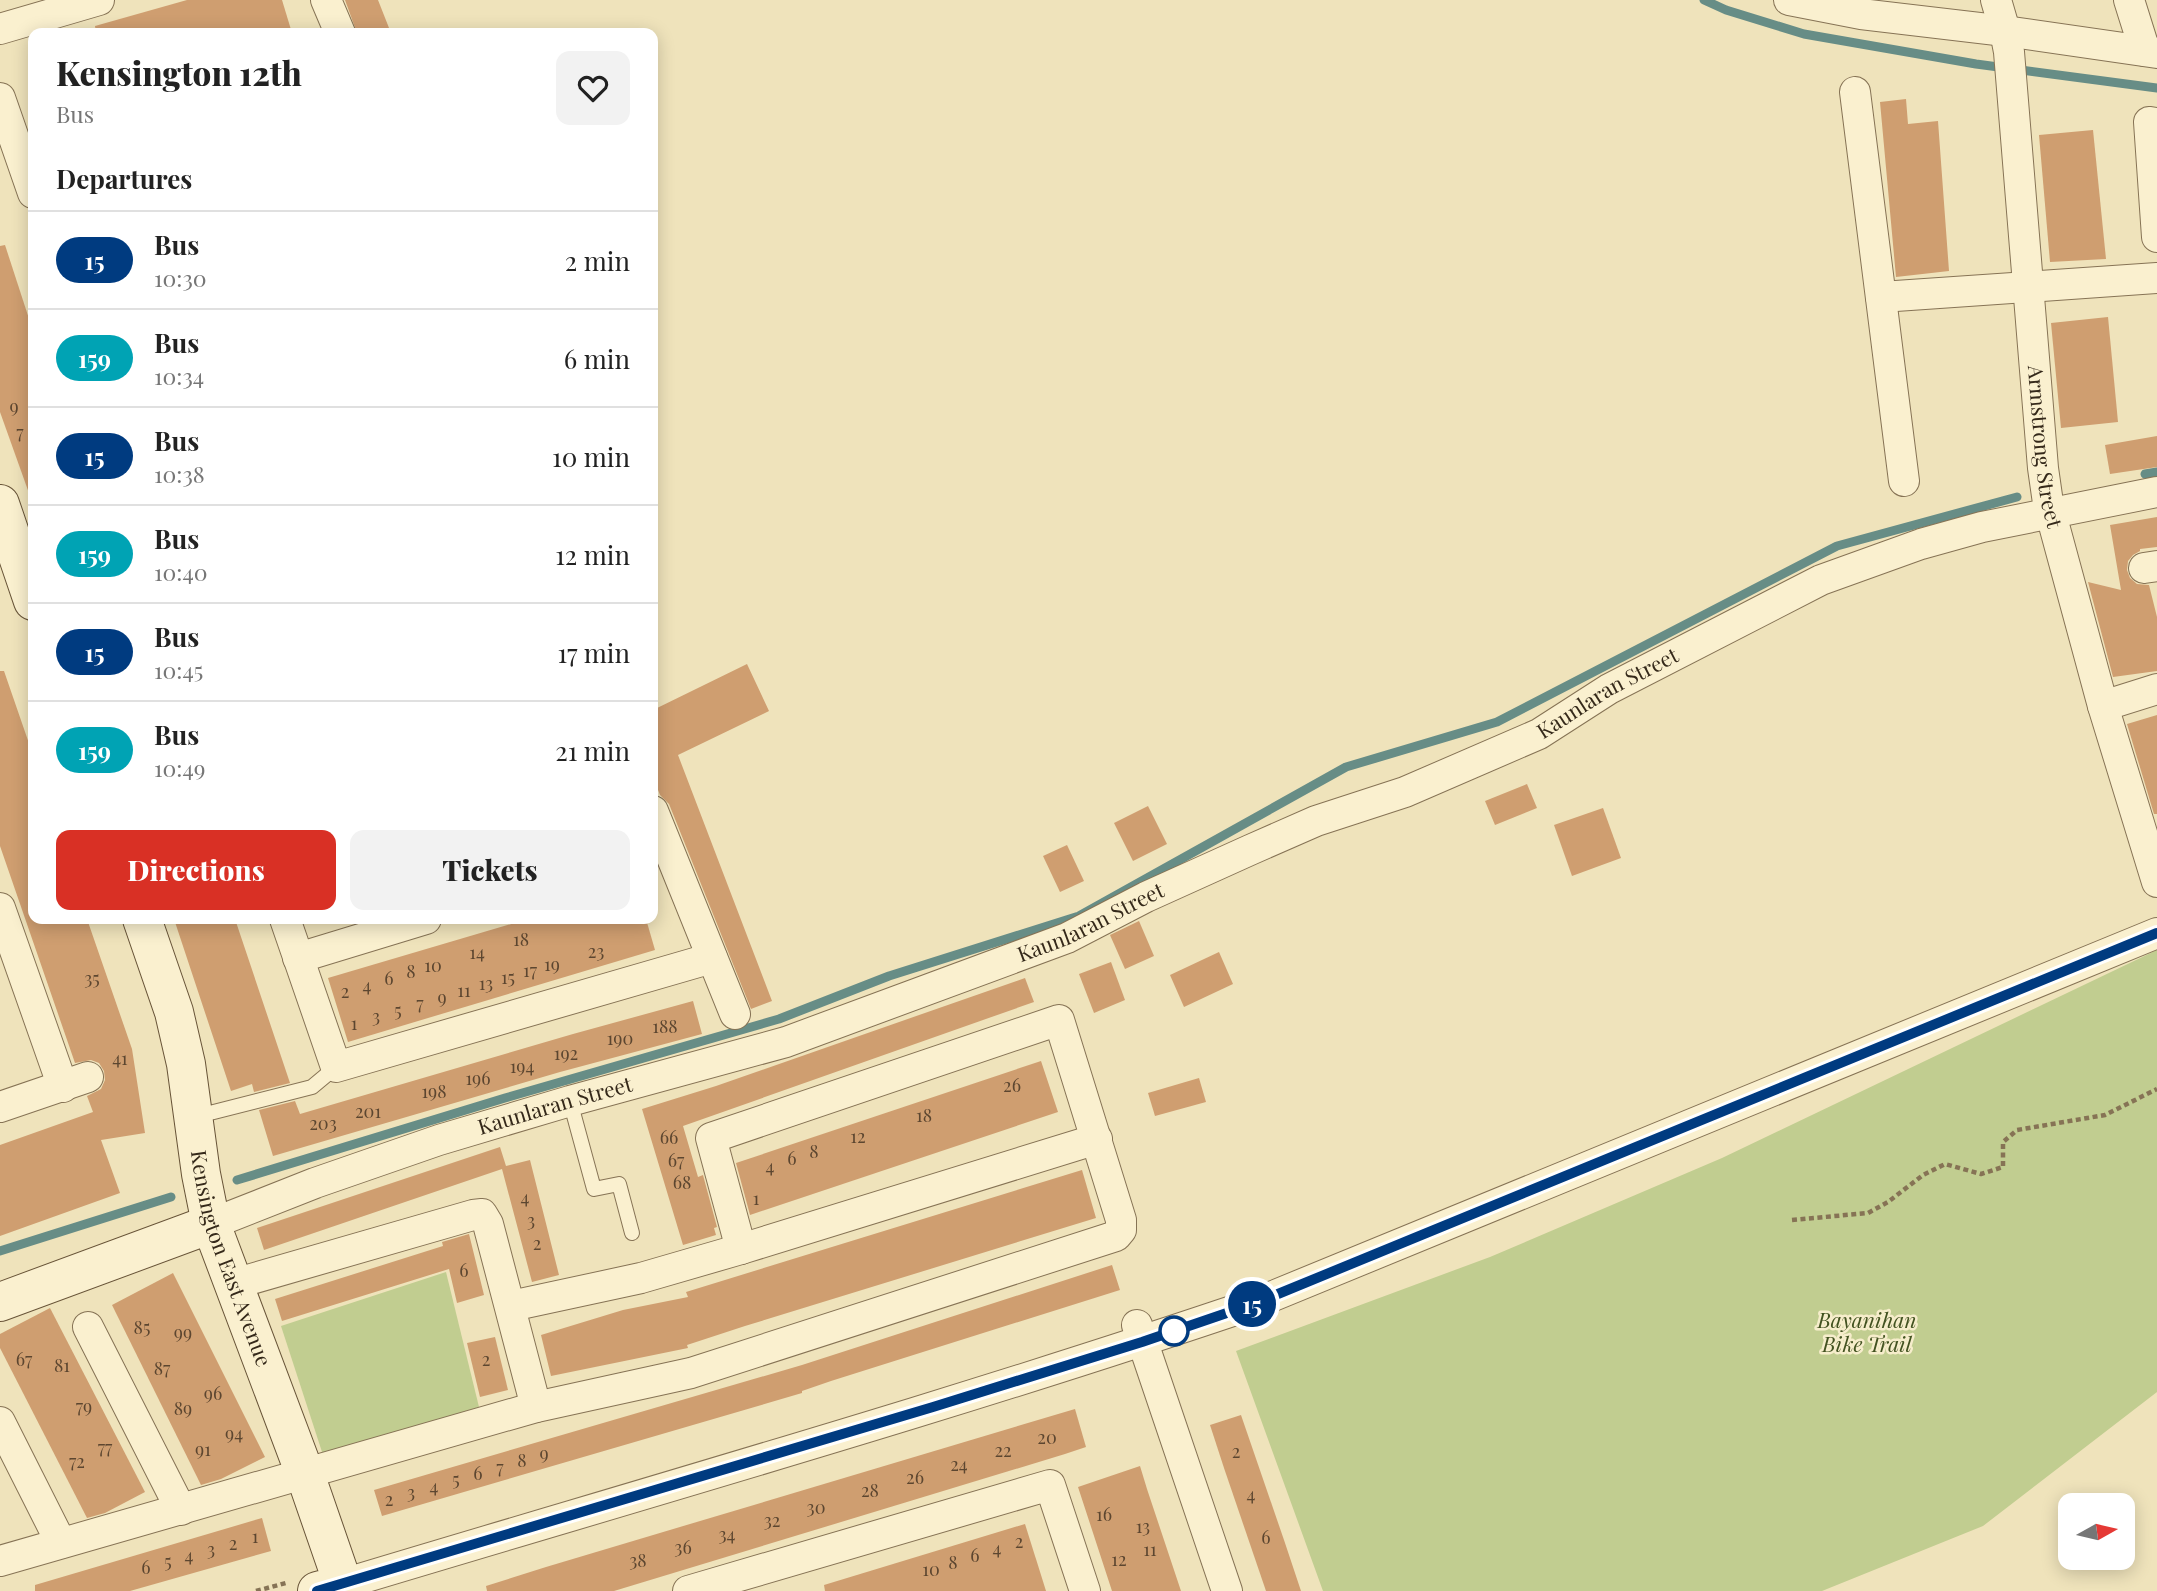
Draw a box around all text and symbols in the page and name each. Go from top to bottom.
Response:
text: Kensington 12th [56,50,302,94]
button: heart [556,51,630,125]
text: Bus [56,98,94,129]
text: Departures [56,161,192,196]
text: Bus [154,227,199,262]
text: 2 min [565,243,630,278]
text: 15 [85,244,104,276]
text: 10:30 [154,262,207,293]
text: Bus [154,325,199,360]
text: 6 min [564,341,630,376]
text: 159 [78,342,111,374]
text: 10:34 [154,360,204,391]
street label: Armstrong Street [2023,363,2070,531]
house number: 9 [9,394,19,418]
house number: 7 [16,420,24,444]
text: Bus [154,423,199,458]
text: 10 min [552,439,630,474]
text: 15 [85,440,104,472]
text: 10:38 [154,458,205,489]
text: Bus [154,521,199,556]
text: 12 min [555,537,630,572]
text: 159 [78,538,111,570]
text: 10:40 [154,556,208,587]
text: Bus [154,619,199,654]
text: 17 min [557,635,630,670]
text: 15 [85,636,104,668]
street label: Kaunlaran Street [1530,640,1683,744]
text: 10:45 [154,654,203,685]
text: Bus [154,717,199,752]
text: 21 min [555,733,630,768]
text: 159 [78,734,111,766]
text: 10:49 [154,752,206,783]
button: Directions [56,830,336,910]
button: Tickets [350,830,630,910]
street label: Kaunlaran Street [1013,875,1168,967]
house number: 18 [513,927,529,951]
house number: 23 [588,939,604,963]
house number: 14 [469,940,485,964]
house number: 19 [544,952,560,976]
house number: 10 [424,953,442,977]
house number: 17 [523,958,538,982]
house number: 8 [406,959,416,983]
house number: 15 [501,965,515,989]
house number: 35 [84,966,100,990]
house number: 6 [384,966,394,990]
house number: 13 [479,971,493,995]
house number: 4 [363,973,372,997]
house number: 11 [457,978,471,1002]
house number: 2 [341,979,349,1003]
house number: 9 [437,985,447,1009]
house number: 7 [416,991,424,1015]
house number: 5 [394,998,402,1022]
house number: 3 [372,1004,380,1028]
house number: 1 [351,1011,358,1035]
house number: 188 [652,1014,678,1038]
house number: 190 [607,1026,633,1050]
house number: 192 [554,1041,578,1065]
house number: 41 [112,1046,128,1070]
house number: 194 [510,1054,534,1078]
house number: 196 [465,1066,491,1090]
street label: Kaunlaran Street [474,1069,635,1140]
house number: 26 [1003,1073,1021,1097]
house number: 198 [421,1079,447,1103]
house number: 201 [355,1099,381,1123]
house number: 18 [916,1103,932,1127]
house number: 203 [309,1111,337,1135]
house number: 12 [850,1124,866,1148]
house number: 66 [660,1125,678,1149]
house number: 8 [809,1139,819,1163]
house number: 6 [787,1146,797,1170]
street label: Kensington East Avenue [186,1148,279,1370]
house number: 67 [668,1148,685,1172]
house number: 4 [766,1154,775,1178]
house number: 68 [673,1170,691,1194]
house number: 4 [521,1185,530,1209]
house number: 1 [753,1186,760,1210]
house number: 3 [527,1208,535,1232]
house number: 2 [533,1231,541,1255]
house number: 6 [459,1258,469,1282]
line badge: 15 [1220,1281,1284,1327]
text: 15 [1242,1288,1262,1320]
park label: Bayanihan Bike Trail [1816,1305,1917,1357]
house number: 85 [134,1315,150,1339]
unlabelled marker [1159,1316,1189,1346]
house number: 99 [174,1320,192,1344]
house number: 67 [16,1347,33,1371]
house number: 2 [482,1347,490,1371]
house number: 81 [54,1353,70,1377]
house number: 87 [154,1356,171,1380]
house number: 96 [204,1381,222,1405]
house number: 79 [76,1394,92,1418]
house number: 89 [174,1396,192,1420]
house number: 94 [225,1421,243,1445]
house number: 20 [1037,1425,1057,1449]
house number: 77 [98,1435,113,1459]
house number: 91 [195,1437,211,1461]
house number: 22 [994,1438,1012,1462]
house number: 2 [1232,1439,1240,1463]
house number: 9 [539,1441,549,1465]
house number: 8 [517,1448,527,1472]
house number: 72 [69,1449,85,1473]
house number: 24 [950,1452,968,1476]
house number: 7 [496,1455,504,1479]
house number: 6 [473,1461,483,1485]
house number: 26 [906,1465,924,1489]
house number: 5 [452,1467,460,1491]
house number: 4 [430,1474,439,1498]
house number: 28 [861,1478,879,1502]
house number: 3 [407,1480,415,1504]
house number: 4 [1247,1482,1256,1506]
house number: 2 [385,1487,393,1511]
north arrow [2058,1493,2135,1570]
map controls [2058,1493,2135,1570]
house number: 30 [807,1495,825,1519]
house number: 16 [1096,1502,1112,1526]
house number: 32 [764,1508,780,1532]
house number: 13 [1136,1514,1150,1538]
house number: 34 [718,1522,736,1546]
house number: 1 [252,1524,259,1548]
house number: 6 [1261,1525,1271,1549]
house number: 2 [1015,1529,1023,1553]
house number: 2 [229,1531,237,1555]
house number: 36 [674,1535,692,1559]
house number: 4 [993,1536,1002,1560]
house number: 3 [207,1537,215,1561]
house number: 11 [1143,1537,1157,1561]
house number: 4 [185,1543,194,1567]
house number: 6 [970,1543,980,1567]
house number: 12 [1111,1547,1127,1571]
house number: 38 [629,1548,647,1572]
house number: 5 [164,1549,172,1573]
house number: 8 [948,1550,958,1574]
house number: 6 [141,1555,151,1579]
house number: 10 [922,1557,940,1581]

